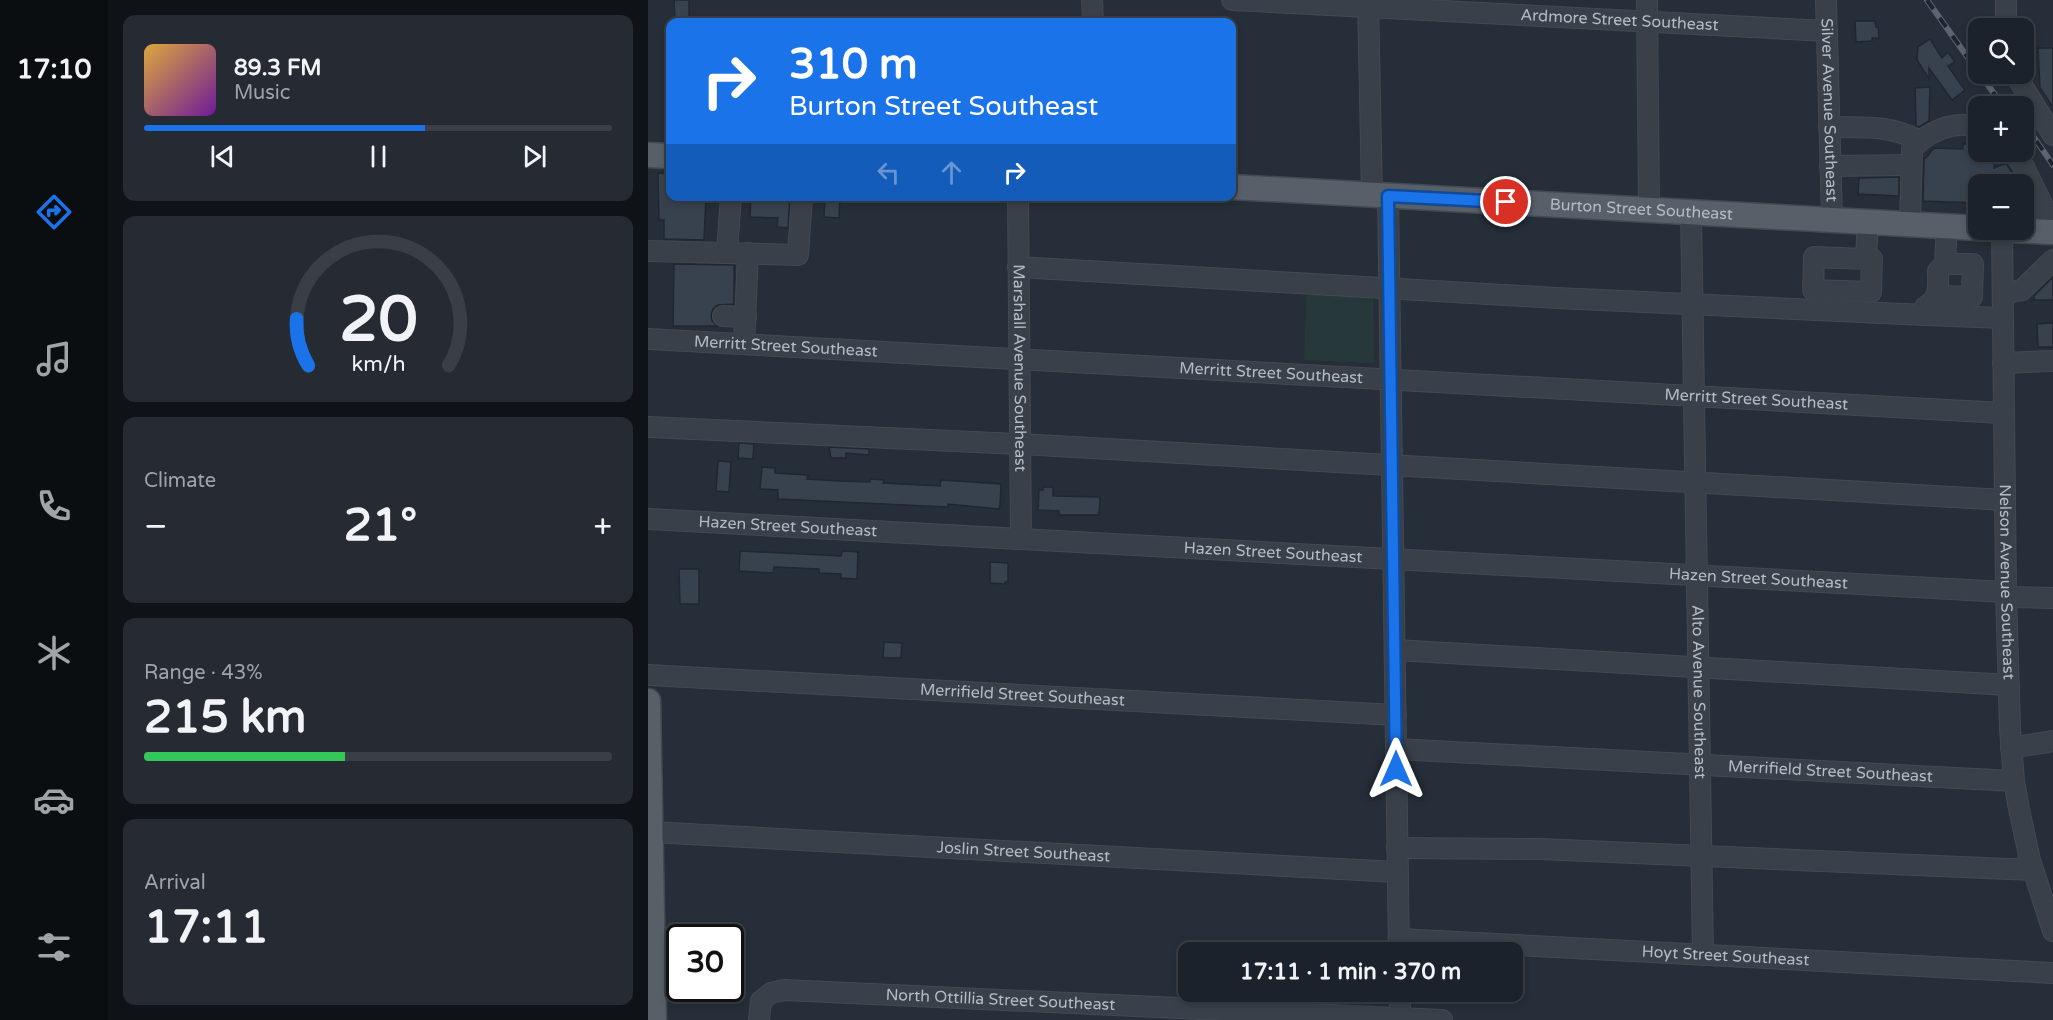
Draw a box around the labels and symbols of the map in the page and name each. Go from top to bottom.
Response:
street label: Ardmore Street Southeast [1520,5,1719,35]
street label: Silver Avenue Southeast [1816,18,1842,202]
pin [1480,176,1531,227]
street label: Burton Street Southeast [1549,194,1734,225]
street label: Marshall Avenue Southeast [1009,264,1030,472]
street label: Merritt Street Southeast [693,332,878,362]
street label: Merritt Street Southeast [1179,358,1363,388]
street label: Merritt Street Southeast [1664,385,1849,415]
street label: Nelson Avenue Southeast [1995,484,2019,680]
street label: Hazen Street Southeast [698,512,878,541]
street label: Hazen Street Southeast [1183,538,1363,567]
street label: Hazen Street Southeast [1668,564,1848,593]
street label: Alto Avenue Southeast [1687,605,1710,779]
street label: Merrifield Street Southeast [920,680,1125,710]
position arrow [1364,737,1428,801]
street label: Merrifield Street Southeast [1727,756,1933,787]
street label: Joslin Street Southeast [936,837,1111,867]
speed limit sign: 30 [666,924,744,1002]
street label: Hoyt Street Southeast [1641,942,1810,970]
street label: North Ottillia Street Southeast [885,985,1116,1015]

